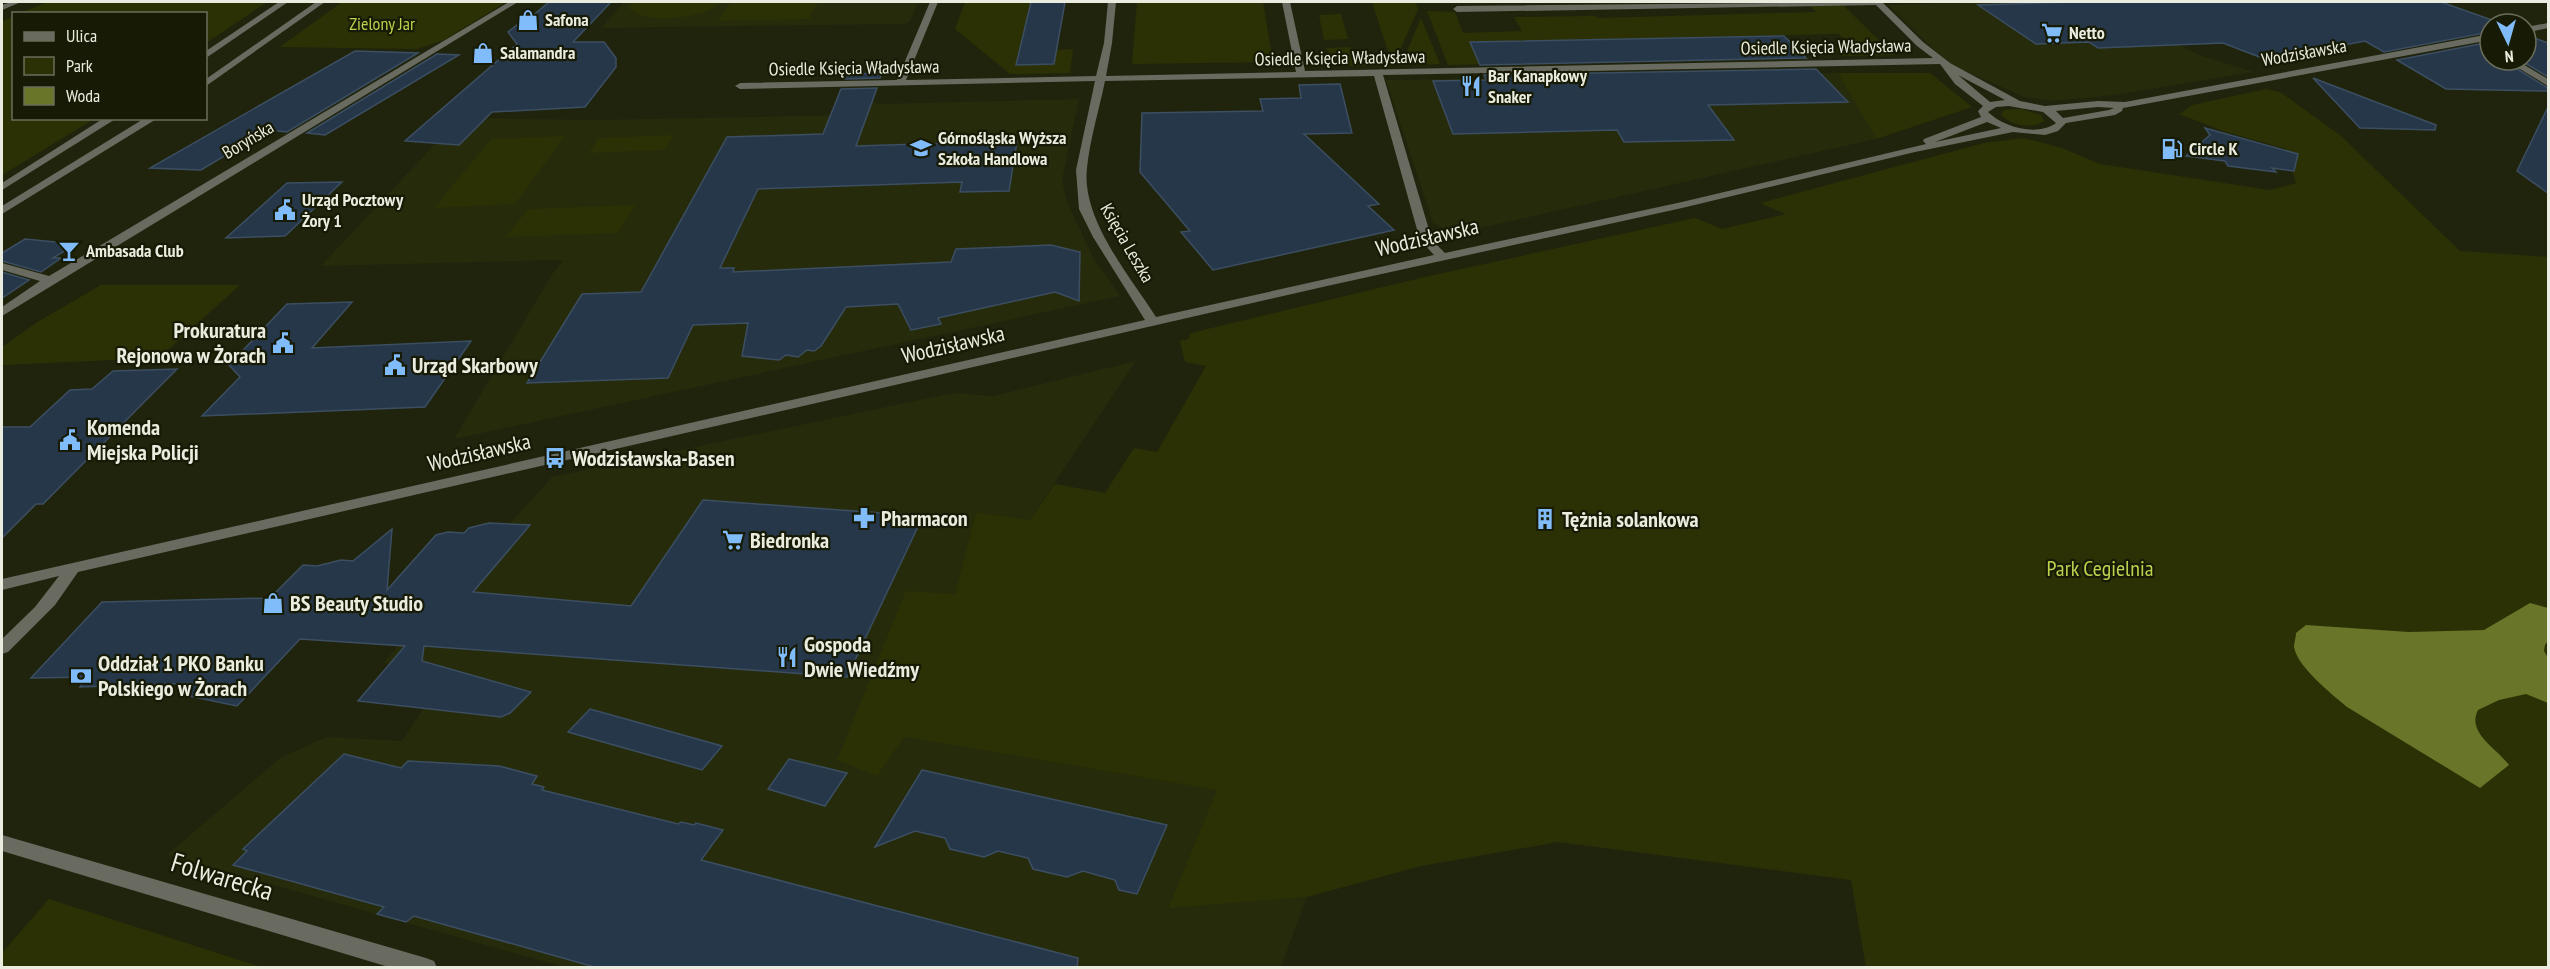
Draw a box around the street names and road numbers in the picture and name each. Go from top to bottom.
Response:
street label: Osiedle Księcia Władysława [1740,34,1912,59]
street label: Wodzisławska [2260,34,2348,71]
street label: Osiedle Księcia Władysława [1254,45,1426,70]
street label: Osiedle Księcia Władysława [768,55,940,80]
street label: Boryńska [218,115,278,164]
street label: Księcia Leszka [1095,199,1159,287]
street label: Wodzisławska [1373,212,1481,262]
street label: Wodzisławska [899,319,1007,369]
street label: Wodzisławska [425,427,533,477]
street label: Folwarecka [167,844,277,908]

